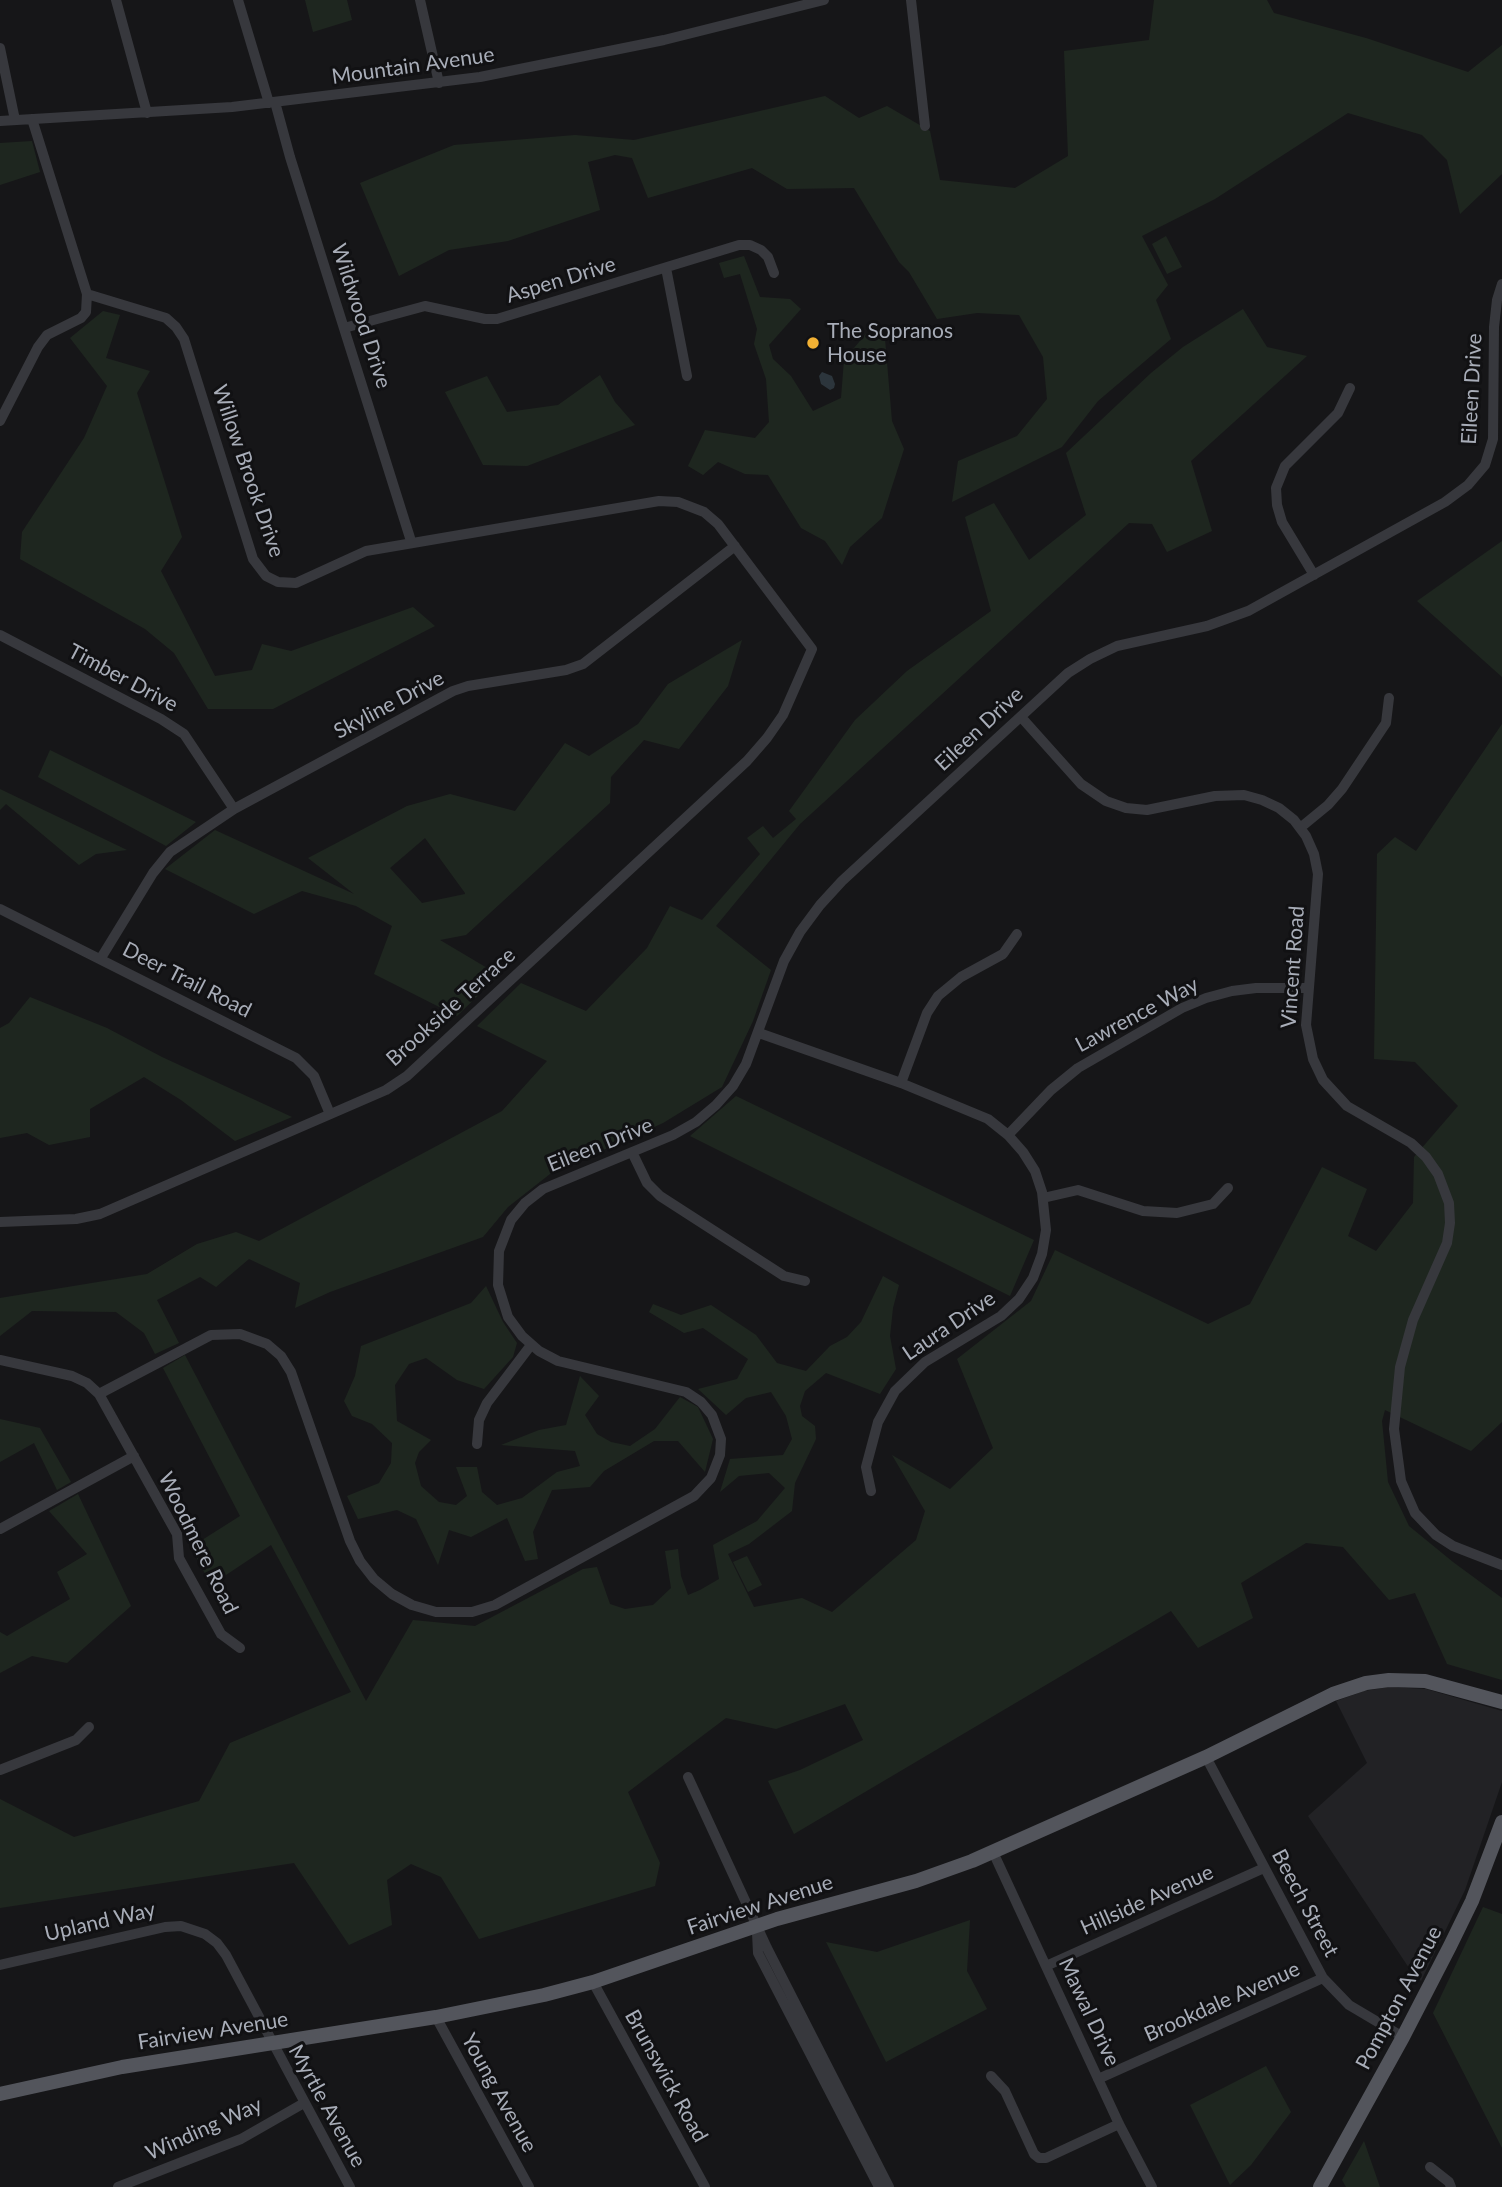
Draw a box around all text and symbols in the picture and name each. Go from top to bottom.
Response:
street label: Mountain Avenue [330,42,496,90]
street label: Wildwood Drive [326,240,396,392]
street label: Aspen Drive [503,251,619,309]
place label: The Sopranos House [827,318,953,368]
street label: Eileen Drive [1457,333,1487,445]
marker: The Sopranos House [805,335,821,351]
street label: Willow Brook Drive [207,381,289,561]
street label: Timber Drive [64,639,182,717]
street label: Skyline Drive [330,665,448,745]
street label: Eileen Drive [930,682,1028,776]
street label: Vincent Road [1276,905,1310,1029]
street label: Deer Trail Road [118,937,256,1023]
street label: Brookside Terrace [381,942,521,1072]
street label: Lawrence Way [1071,972,1203,1058]
street label: Eileen Drive [544,1112,656,1178]
street label: Laura Drive [898,1286,1000,1366]
street label: Woodmere Road [153,1468,243,1618]
street label: Beech Street [1266,1845,1344,1961]
street label: Hillside Avenue [1077,1859,1217,1941]
street label: Fairview Avenue [684,1870,836,1940]
street label: Upland Way [42,1897,158,1947]
street label: Pompton Avenue [1351,1922,1447,2074]
street label: Mawal Drive [1053,1954,1125,2070]
street label: Brookdale Avenue [1140,1956,1304,2048]
street label: Brunswick Road [619,2005,713,2147]
street label: Fairview Avenue [136,2007,290,2055]
street label: Young Avenue [456,2029,542,2157]
street label: Myrtle Avenue [283,2040,371,2172]
street label: Winding Way [142,2092,266,2166]

